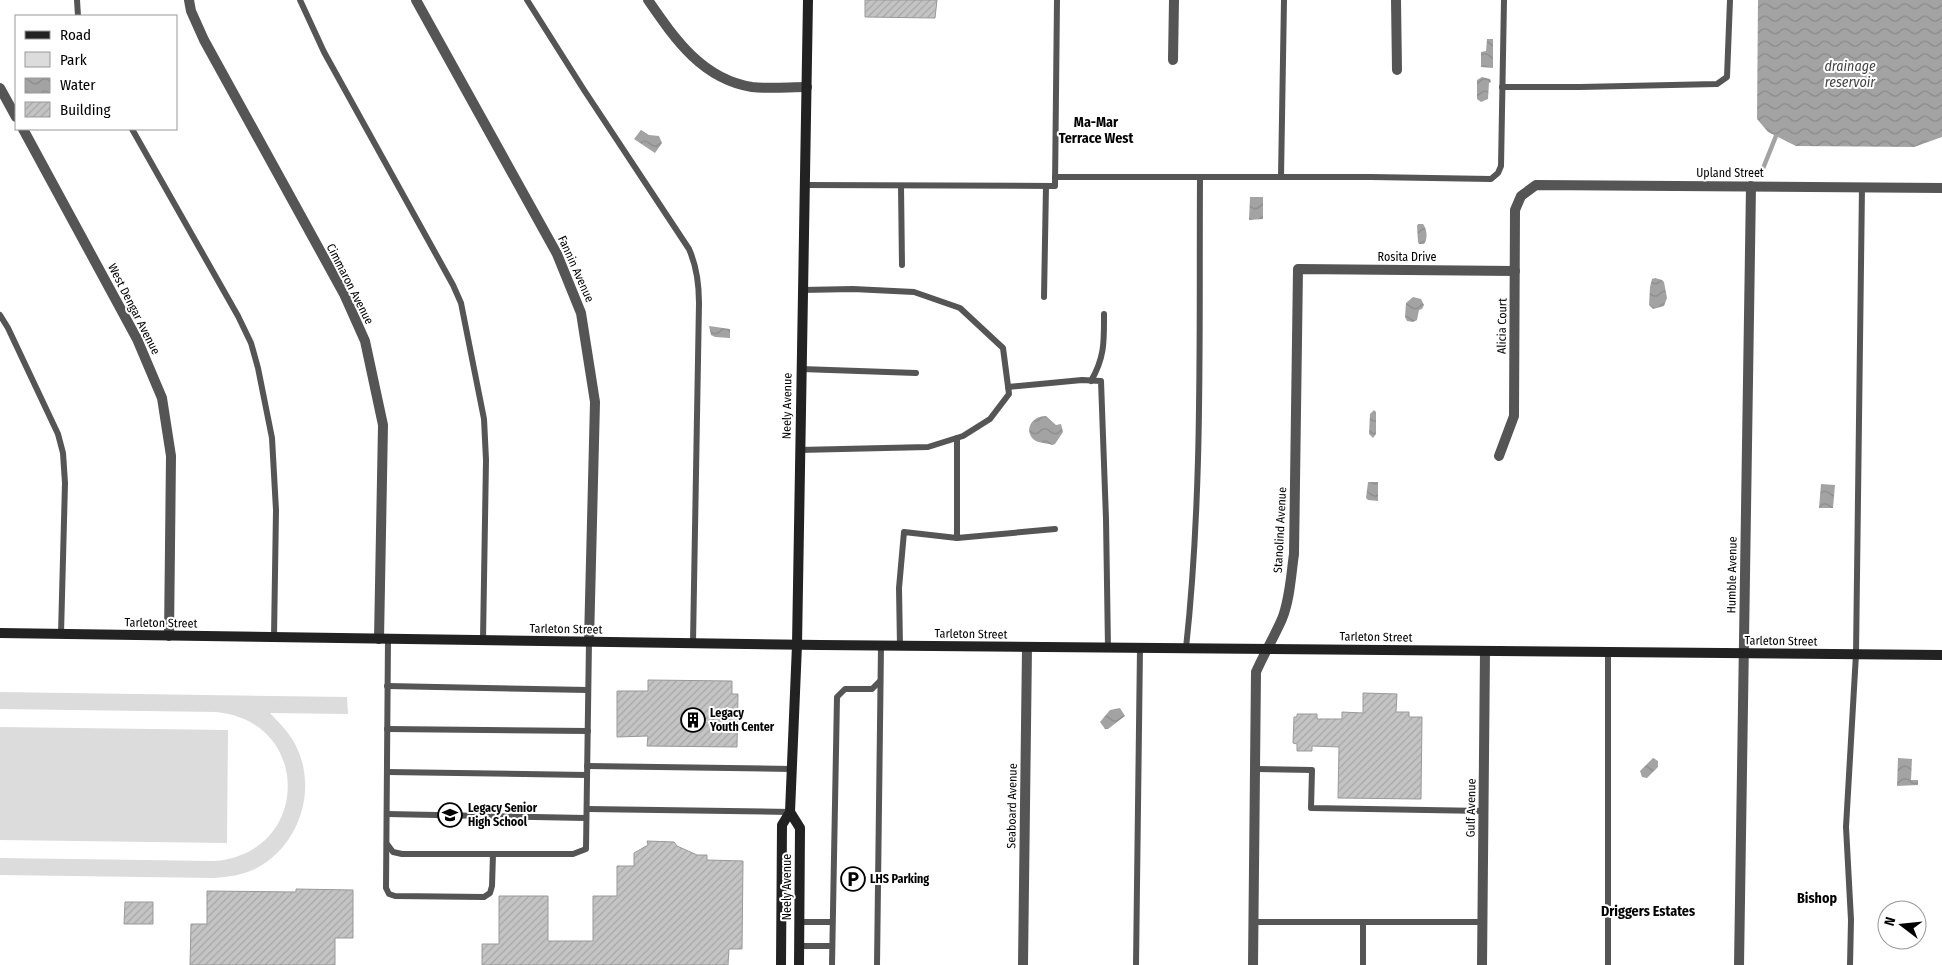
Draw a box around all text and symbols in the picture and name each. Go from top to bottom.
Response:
legend [15,15,178,130]
text: Road [60,26,91,44]
text: Park [60,51,87,69]
water label: drainage reservoir [1824,58,1876,91]
text: Water [60,76,96,94]
text: Building [60,101,111,119]
district label: Ma-Mar Terrace West [1059,114,1134,147]
street label: Upland Street [1696,166,1764,180]
street label: Fannin Avenue [555,234,597,304]
street label: Cimmaron Avenue [324,241,376,327]
street label: Rosita Drive [1378,250,1436,264]
street label: West Dengar Avenue [105,261,163,357]
street label: Alicia Court [1495,298,1509,354]
street label: Neely Avenue [779,373,795,439]
street label: Stanolind Avenue [1271,487,1289,573]
street label: Humble Avenue [1724,536,1740,614]
street label: Tarleton Street [124,615,198,631]
street label: Tarleton Street [529,621,603,637]
street label: Tarleton Street [934,626,1008,642]
street label: Tarleton Street [1339,629,1413,645]
street label: Tarleton Street [1744,633,1818,649]
place label: Legacy Youth Center [709,706,775,734]
building icon: Legacy Youth Center [680,707,706,733]
street label: Seaboard Avenue [1004,763,1020,849]
street label: Gulf Avenue [1463,778,1479,838]
place label: Legacy Senior High School [468,801,538,829]
school or university icon: Legacy Senior High School [437,802,463,828]
street label: Neely Avenue [780,854,794,920]
parking icon: LHS Parking [840,866,866,892]
place label: LHS Parking [870,872,929,886]
district label: Bishop [1797,890,1837,907]
north arrow [1877,900,1927,950]
district label: Driggers Estates [1601,903,1695,920]
text: N [1881,915,1899,928]

